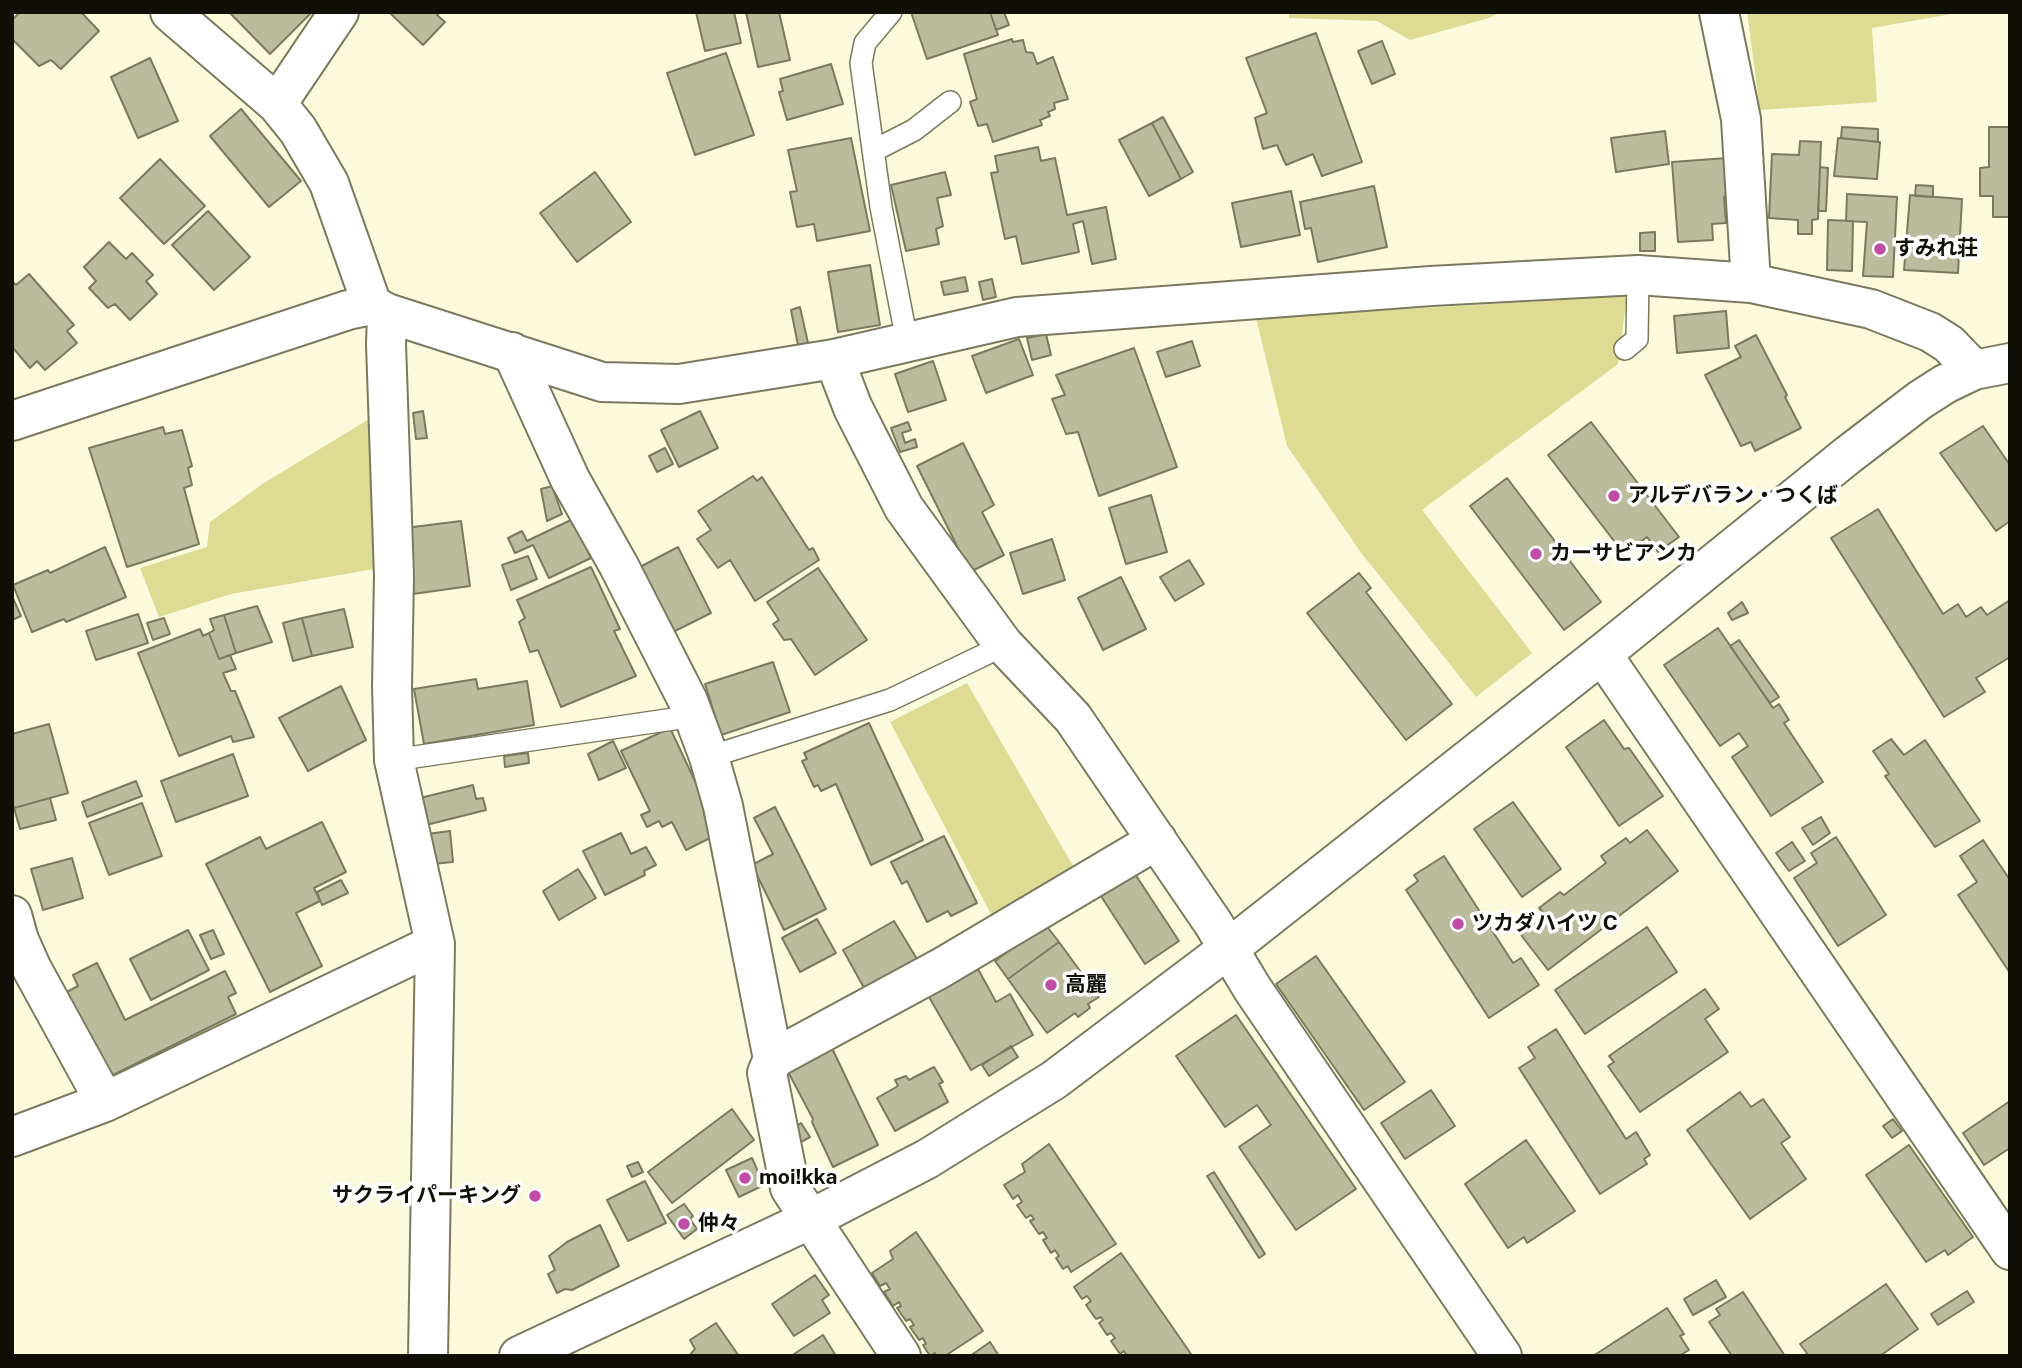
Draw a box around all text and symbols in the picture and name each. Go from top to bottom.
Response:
place label: すみれ荘 [1894,236,1978,262]
marker: すみれ荘 [1872,241,1888,257]
place label: アルデバラン・つくば [1628,483,1838,509]
marker: アルデバラン・つくば [1606,488,1622,504]
place label: カーサビアンカ [1550,541,1697,567]
marker: カーサビアンカ [1528,546,1544,562]
place label: ツカダハイツ C [1472,911,1618,937]
marker: ツカダハイツ C [1450,916,1466,932]
place label: 高麗 [1065,972,1107,998]
marker: 高麗 [1043,977,1059,993]
place label: moi!kka [759,1165,837,1191]
marker: moi!kka [737,1170,753,1186]
place label: サクライパーキング [332,1183,521,1209]
marker: サクライパーキング [527,1188,543,1204]
place label: 仲々 [698,1211,740,1237]
marker: 仲々 [676,1216,692,1232]

